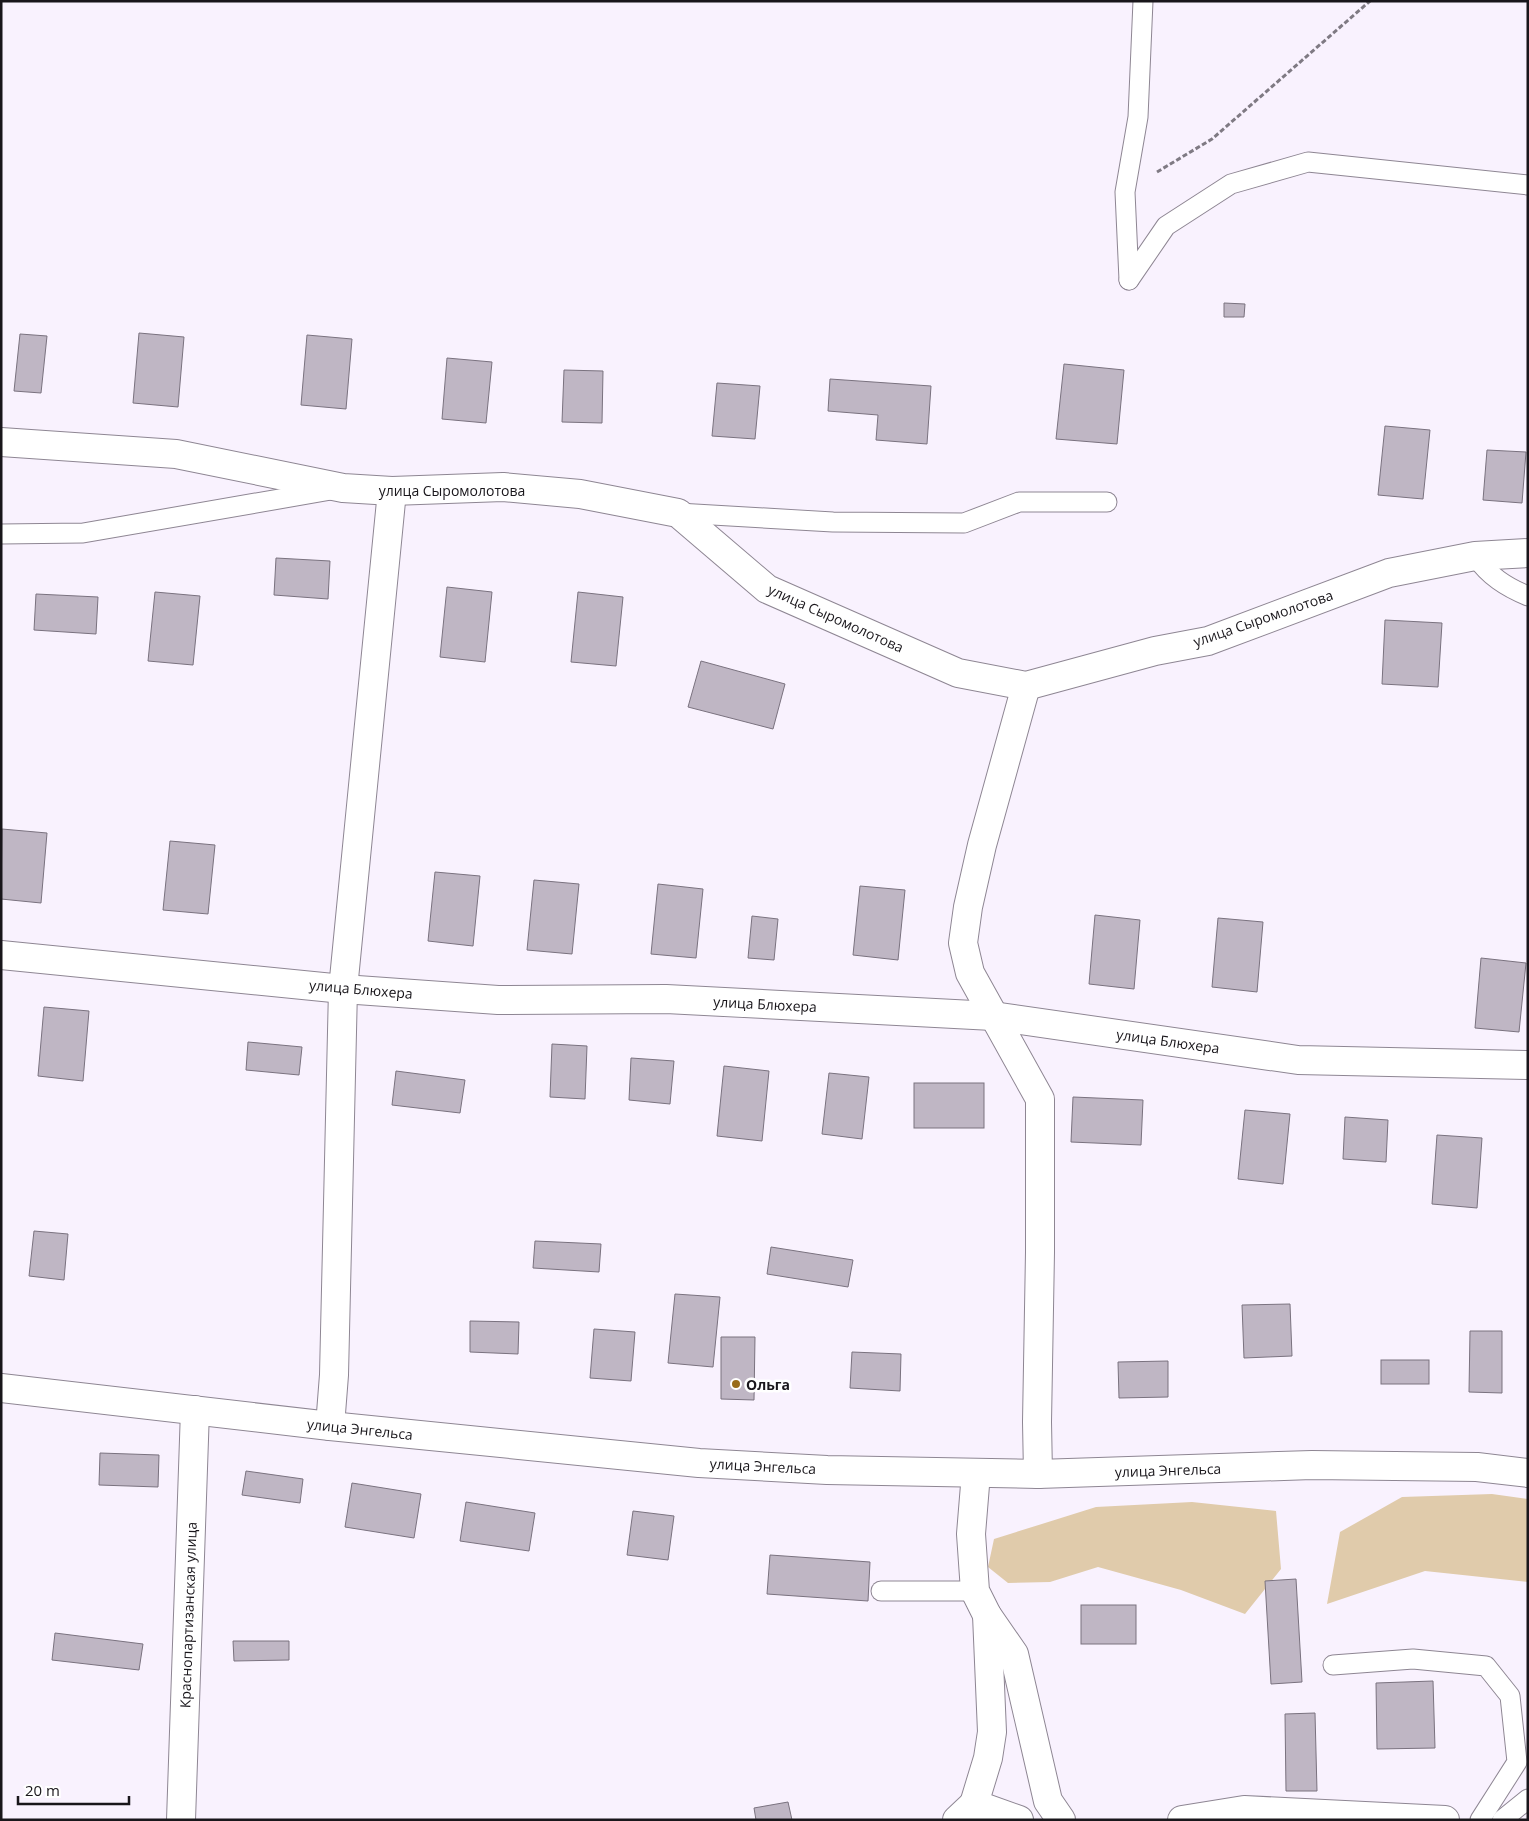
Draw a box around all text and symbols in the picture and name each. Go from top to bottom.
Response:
street label: улица Сыромолотова [379,481,525,500]
street label: улица Сыромолотова [765,580,907,656]
street label: улица Сыромолотова [1191,585,1335,651]
street label: улица Блюхера [308,975,414,1003]
street label: улица Блюхера [713,992,817,1016]
street label: улица Блюхера [1115,1024,1221,1058]
place label: Ольга [746,1375,790,1394]
marker: Ольга [730,1378,742,1390]
street label: улица Энгельса [306,1414,414,1444]
street label: улица Энгельса [709,1454,817,1478]
street label: улица Энгельса [1114,1459,1222,1481]
street label: Краснопартизанская улица [175,1522,201,1708]
scale bar [18,1774,129,1806]
text: 20 m [25,1780,60,1800]

